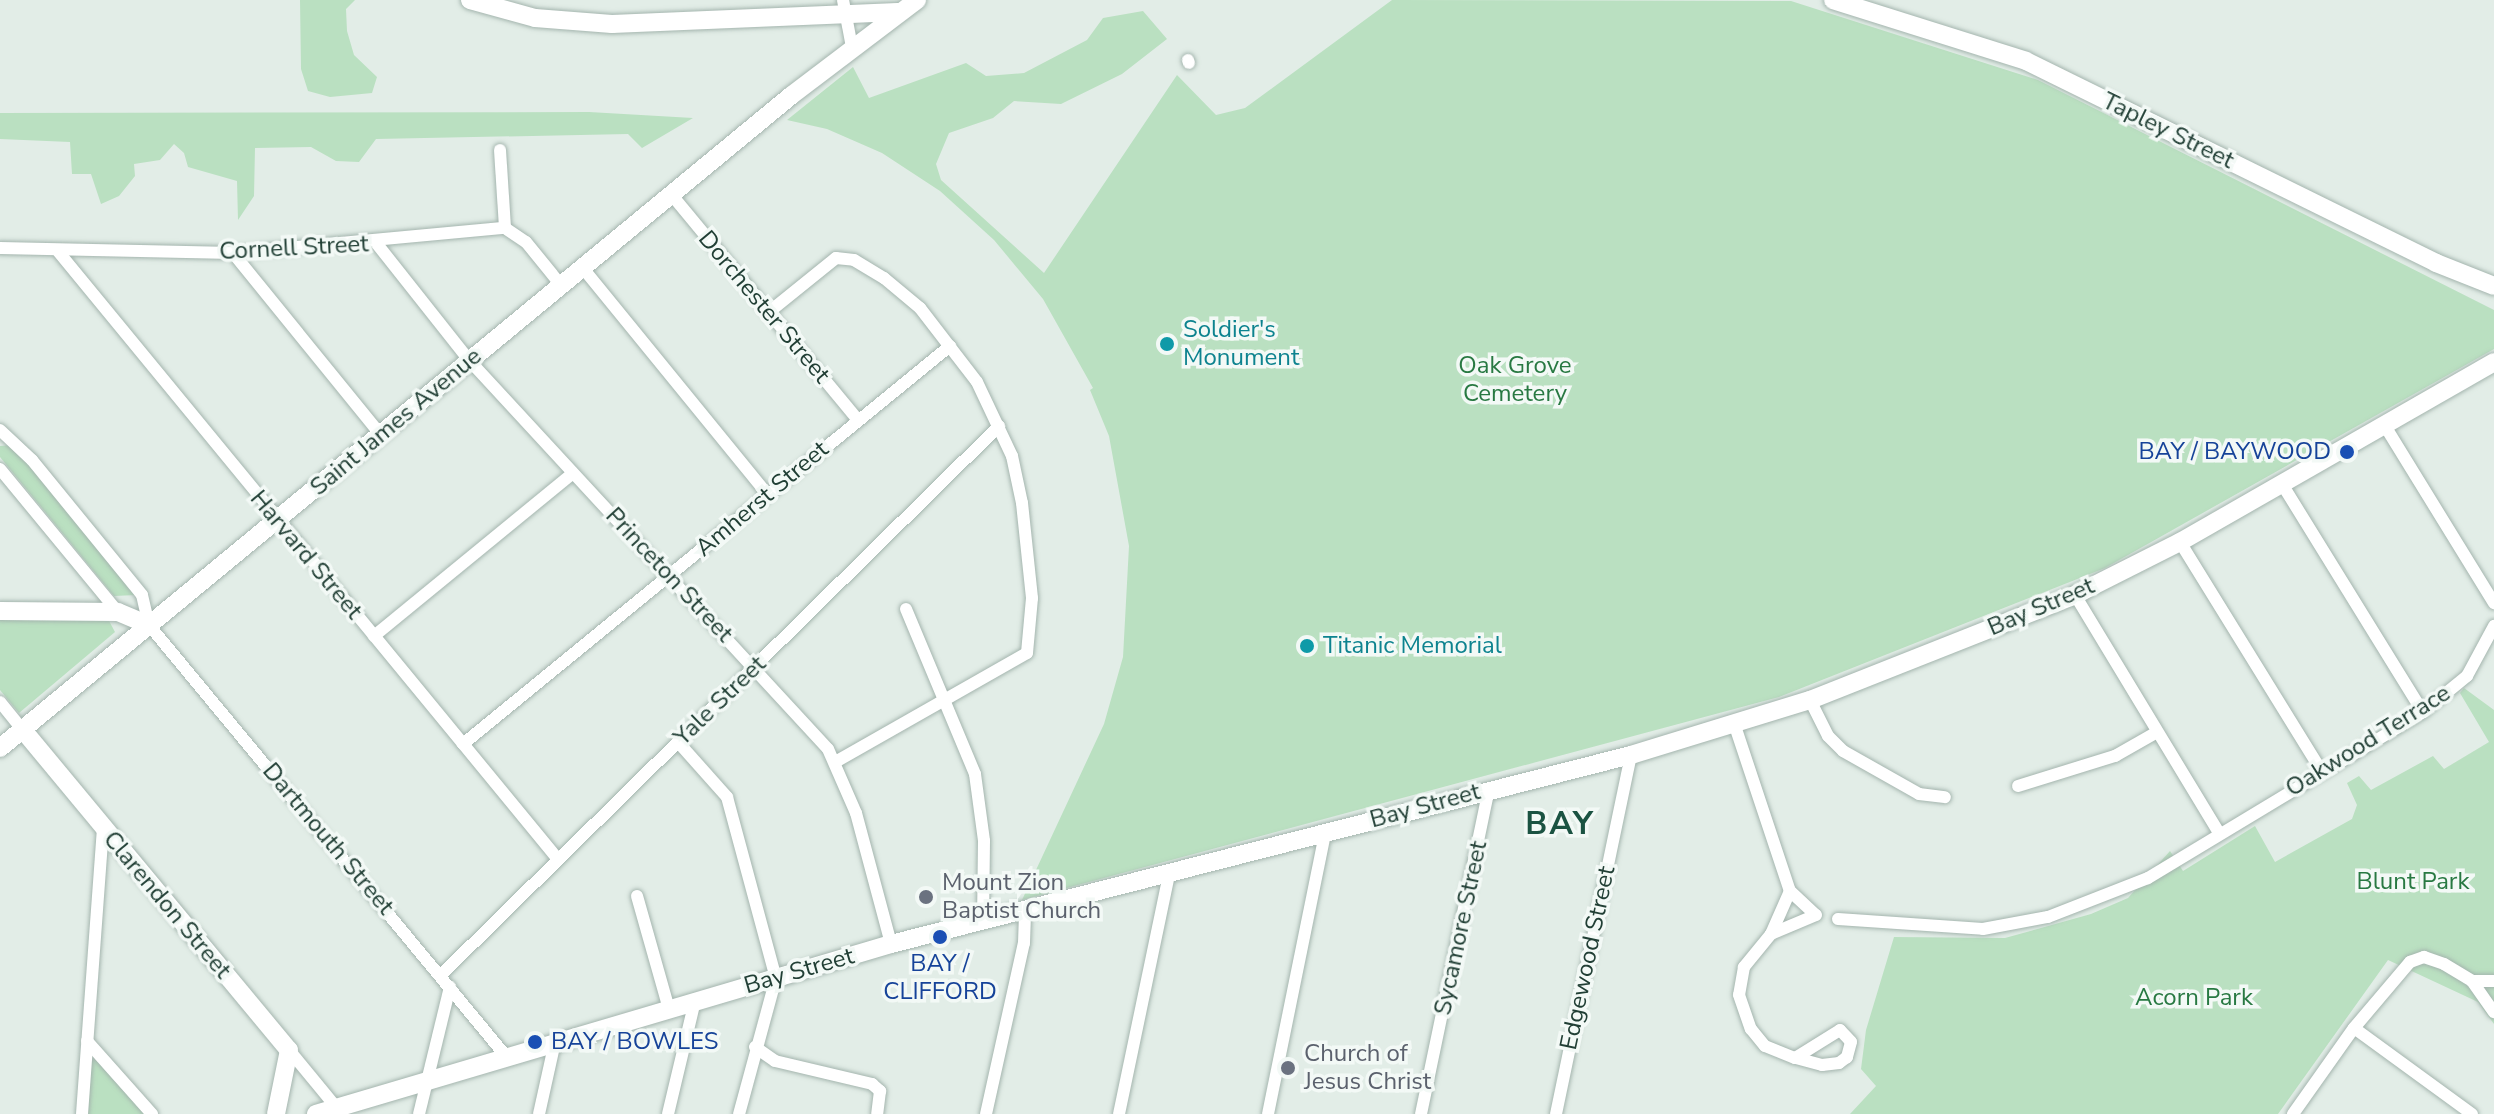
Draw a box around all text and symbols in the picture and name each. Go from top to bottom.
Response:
street label: Tapley Street [2097,87,2239,175]
street label: Dorchester Street [692,225,836,389]
street label: Cornell Street [219,230,369,266]
place label: Soldier's Monument [1183,316,1299,372]
marker: Soldier's Monument [1158,335,1176,353]
street label: Saint James Avenue [305,342,487,502]
park label: Oak Grove Cemetery [1458,352,1572,408]
street label: Amherst Street [690,435,834,563]
place label: BAY / BAYWOOD [2138,438,2331,466]
marker: BAY / BAYWOOD [2338,443,2356,461]
street label: Harvard Street [244,485,368,625]
street label: Princeton Street [599,502,739,648]
street label: Bay Street [1983,572,2099,642]
place label: Titanic Memorial [1323,632,1502,660]
marker: Titanic Memorial [1298,637,1316,655]
street label: Yale Street [668,650,772,752]
street label: Oakwood Terrace [2280,679,2456,803]
street label: Dartmouth Street [256,757,400,921]
street label: Bay Street [1367,777,1483,835]
district label: BAY [1525,805,1595,843]
street label: Clarendon Street [97,825,237,985]
street label: Sycamore Street [1428,838,1494,1018]
street label: Edgewood Street [1554,864,1622,1052]
park label: Blunt Park [2357,868,2469,896]
place label: Mount Zion Baptist Church [942,869,1101,925]
marker: Mount Zion Baptist Church [917,888,935,906]
marker: BAY / CLIFFORD [931,928,949,946]
street label: Bay Street [741,942,857,1000]
place label: BAY / CLIFFORD [883,950,997,1006]
park label: Acorn Park [2135,984,2253,1012]
place label: BAY / BOWLES [551,1028,719,1056]
marker: BAY / BOWLES [526,1033,544,1051]
place label: Church of Jesus Christ [1304,1040,1431,1096]
marker: Church of Jesus Christ [1279,1059,1297,1077]

